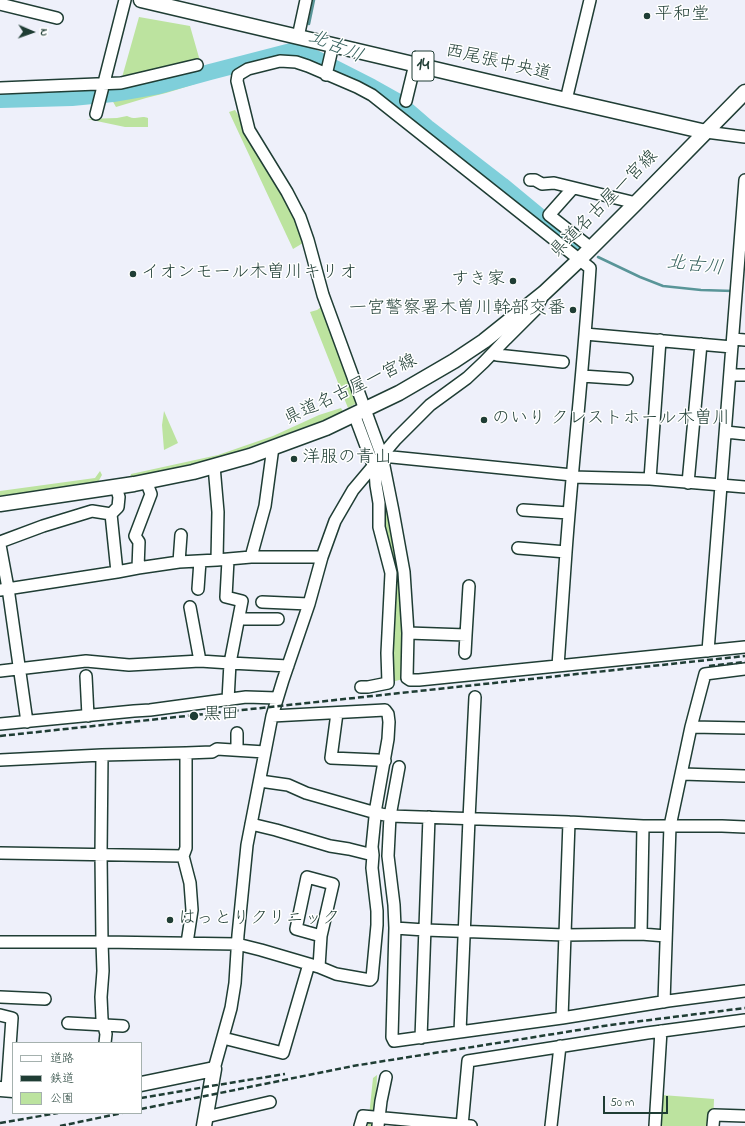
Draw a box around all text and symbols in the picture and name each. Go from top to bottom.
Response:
place label: 平和堂 [655,5,709,27]
marker: 平和堂 [642,11,652,21]
north arrow [12,12,52,52]
water label: 北古川 [304,26,366,70]
text: N [36,28,52,36]
street label: 西尾張中央道 [443,41,553,87]
road number: 14 [412,51,434,81]
street label: 県道名古屋一宮線 [546,146,664,264]
water label: 北古川 [665,252,725,282]
place label: イオンモール木曽川キリオ [141,263,357,285]
marker: イオンモール木曽川キリオ [128,269,138,279]
place label: すき家 [451,270,505,292]
marker: すき家 [508,276,518,286]
place label: 一宮警察署木曽川幹部交番 [349,299,565,321]
marker: 一宮警察署木曽川幹部交番 [568,305,578,315]
street label: 県道名古屋一宮線 [281,351,421,431]
place label: のいり クレストホール木曽川 [492,409,730,431]
marker: のいり クレストホール木曽川 [479,415,489,425]
place label: 洋服の青山 [302,448,392,470]
marker: 洋服の青山 [289,454,299,464]
place label: 黒田 [203,705,239,727]
marker: 黒田 [188,710,200,722]
place label: はっとりクリニック [178,909,340,931]
marker: はっとりクリニック [165,915,175,925]
legend [12,1042,142,1114]
text: 道路 [50,1050,74,1068]
text: 鉄道 [50,1070,74,1088]
scale bar [605,1088,670,1114]
text: 公園 [50,1090,74,1108]
text: 50 m [610,1094,634,1112]

